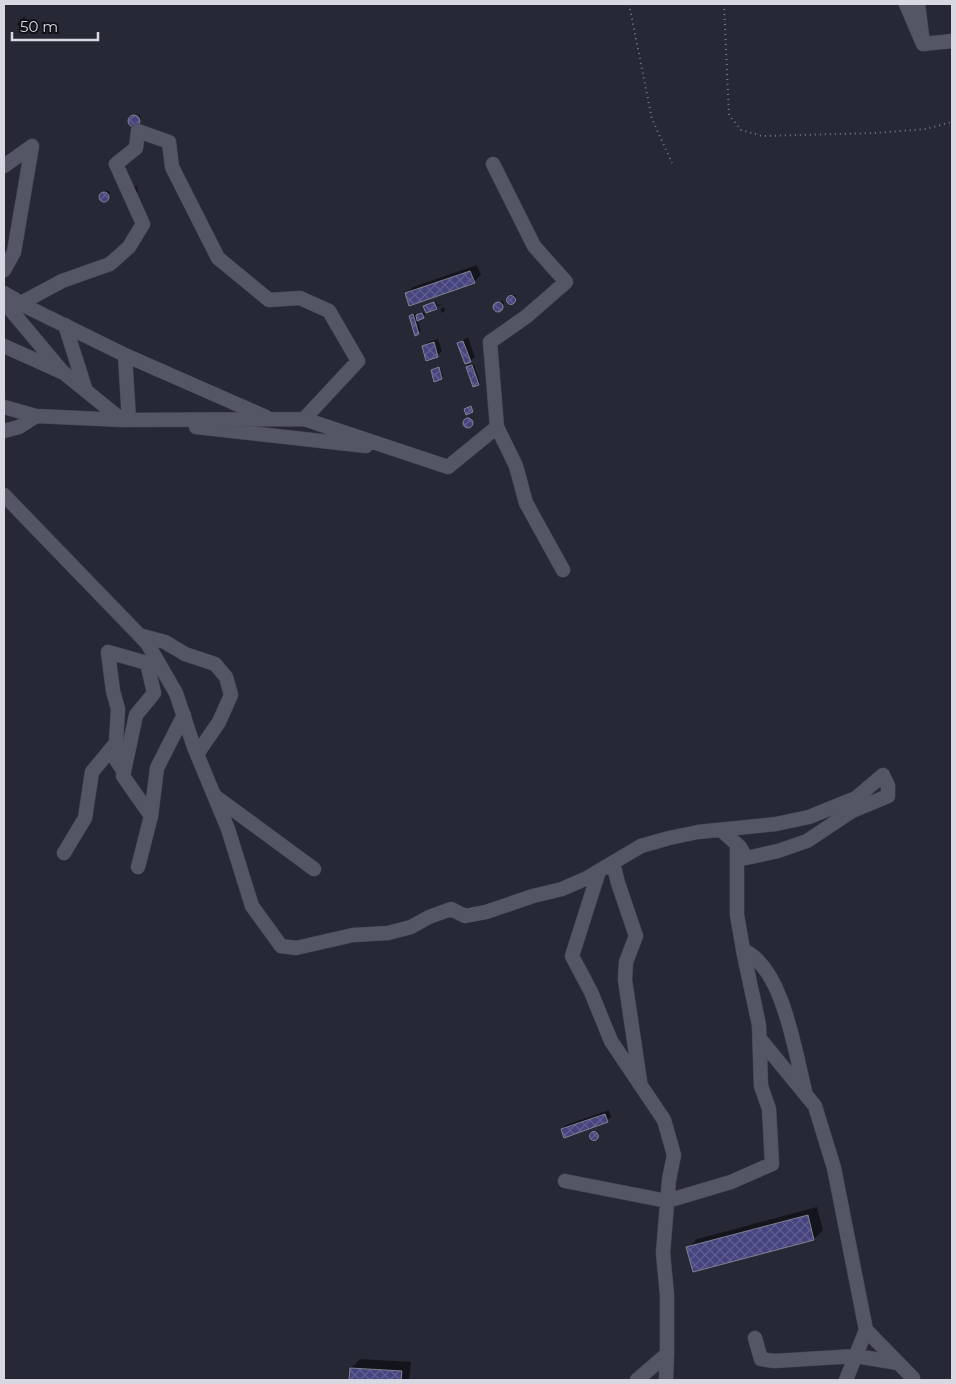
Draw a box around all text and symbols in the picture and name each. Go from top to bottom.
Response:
scale bar [12,10,99,42]
text: 50 m [20,17,58,36]

